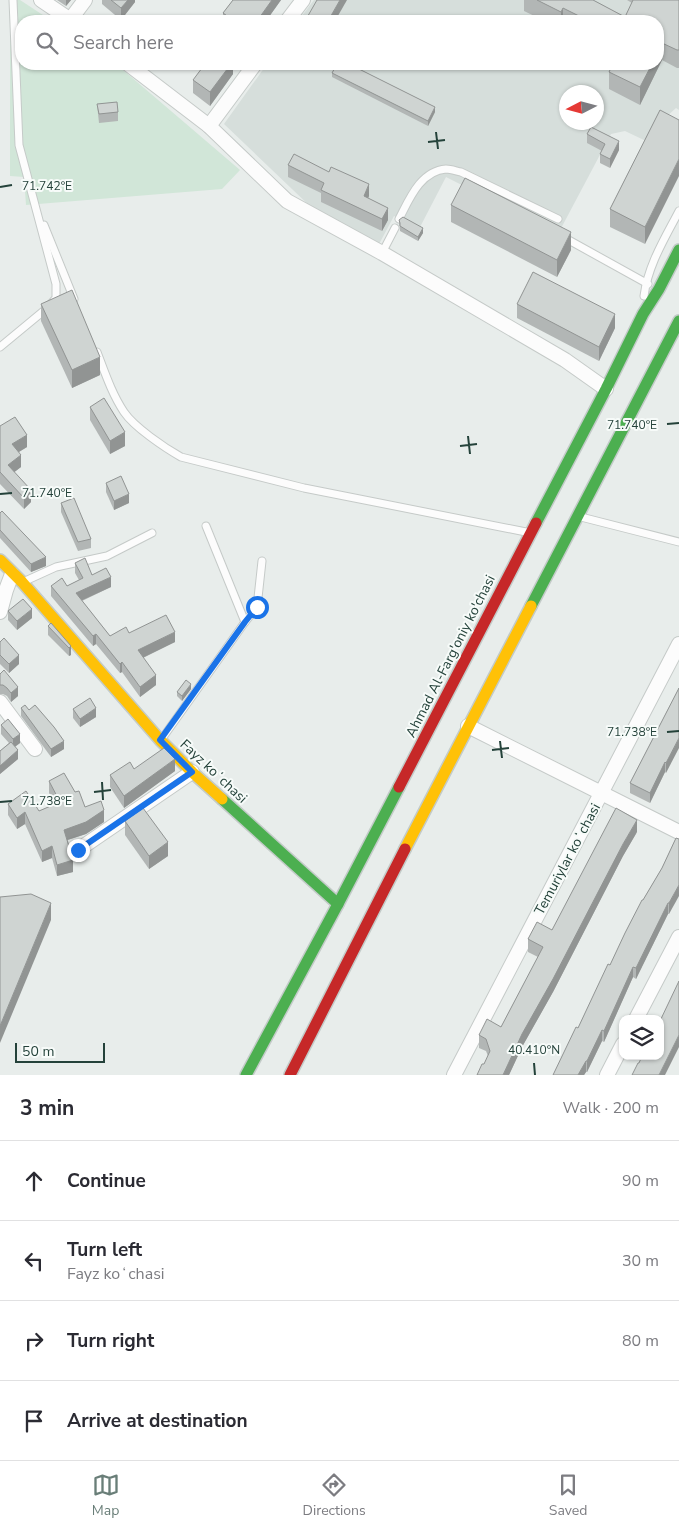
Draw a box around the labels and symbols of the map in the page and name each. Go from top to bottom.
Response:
north arrow [559,85,604,130]
text: 71.742°E [22,178,72,194]
text: 71.740°E [607,417,657,433]
text: 71.740°E [22,485,72,501]
street label: Ahmad Al-Farg'oniy ko'chasi [401,572,500,741]
route start [246,596,269,619]
text: 71.738°E [607,724,657,740]
street label: Fayz koʻchasi [176,735,251,807]
text: 71.738°E [22,793,72,809]
street label: Temuriylar koʻchasi [530,800,605,918]
route end [67,839,90,862]
scale bar [15,1040,105,1063]
text: 40.410°N [508,1042,560,1058]

